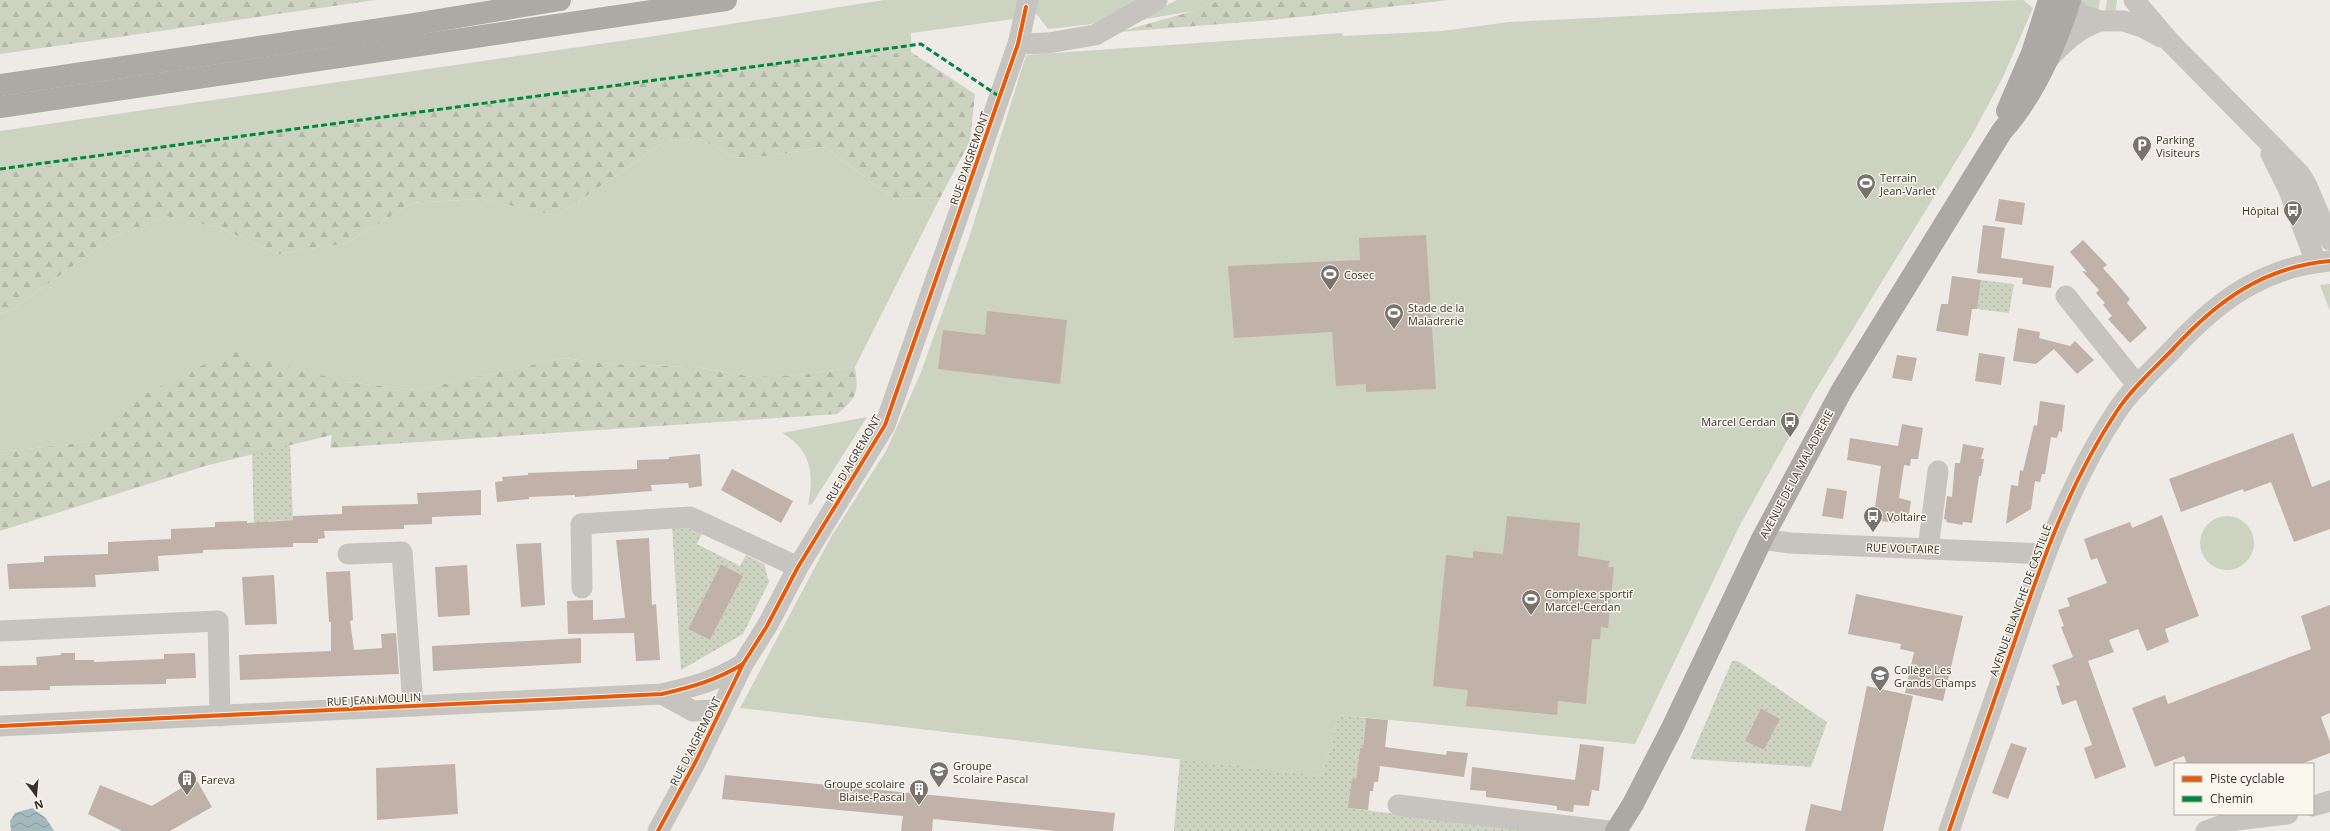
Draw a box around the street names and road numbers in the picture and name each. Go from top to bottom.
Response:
street label: RUE D'AIGREMONT [946,109,992,207]
street label: AVENUE DE LA MALADRERIE [1756,407,1836,541]
street label: RUE D'AIGREMONT [822,412,884,504]
street label: AVENUE BLANCHE DE CASTILLE [1985,522,2055,678]
street label: RUE VOLTAIRE [1866,539,1940,557]
street label: RUE JEAN MOULIN [326,689,422,709]
street label: RUE D'AIGREMONT [666,694,724,788]

